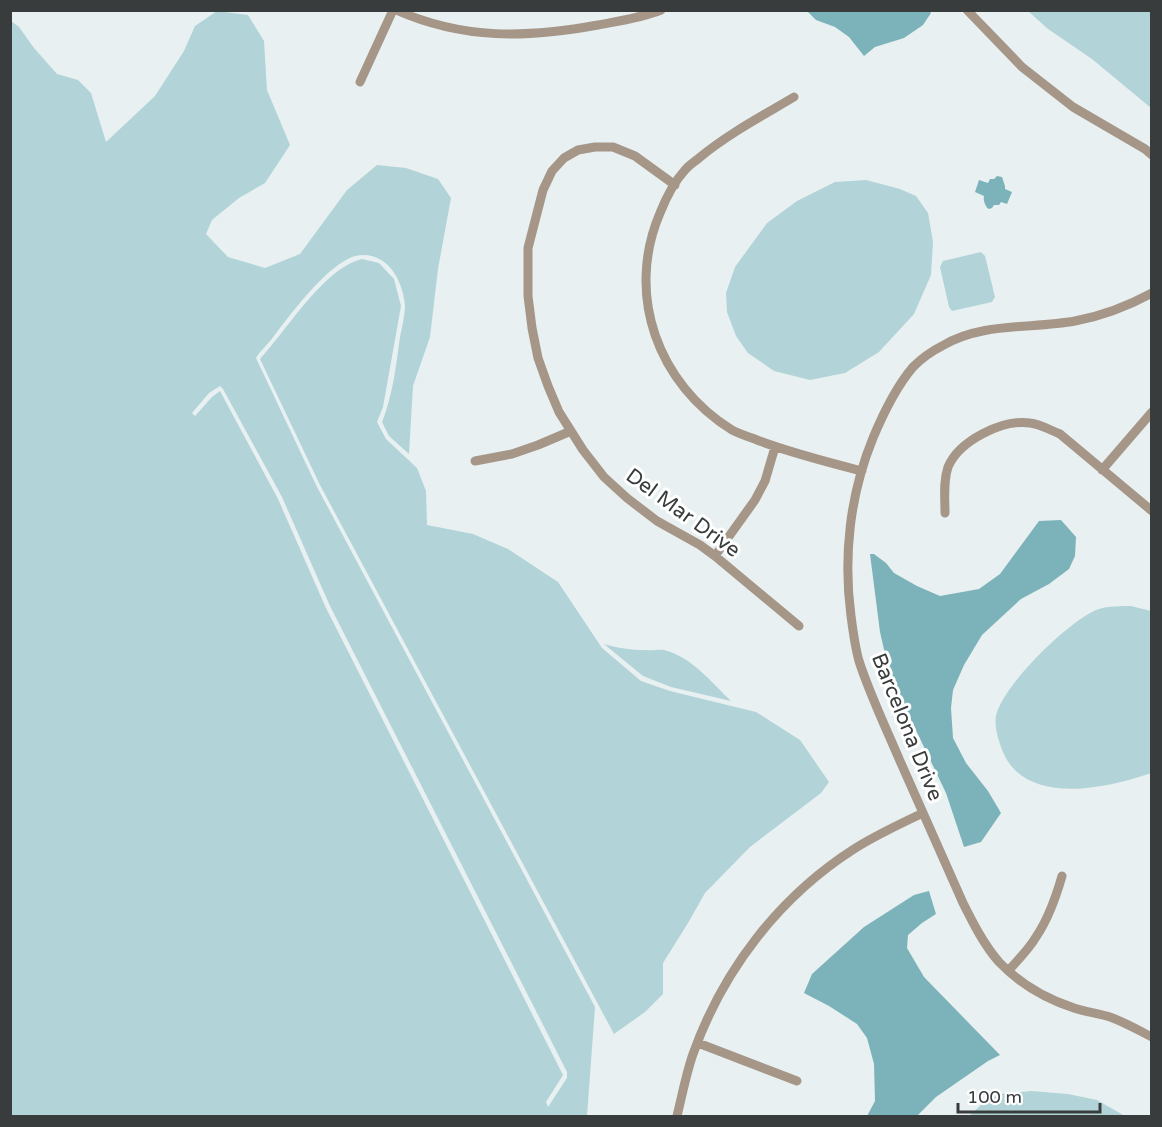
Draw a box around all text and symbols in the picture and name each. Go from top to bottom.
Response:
street label: Del Mar Drive [621,463,745,563]
street label: Barcelona Drive [866,650,948,804]
scale bar [958,1076,1100,1114]
text: 100 m [967,1086,1022,1108]

